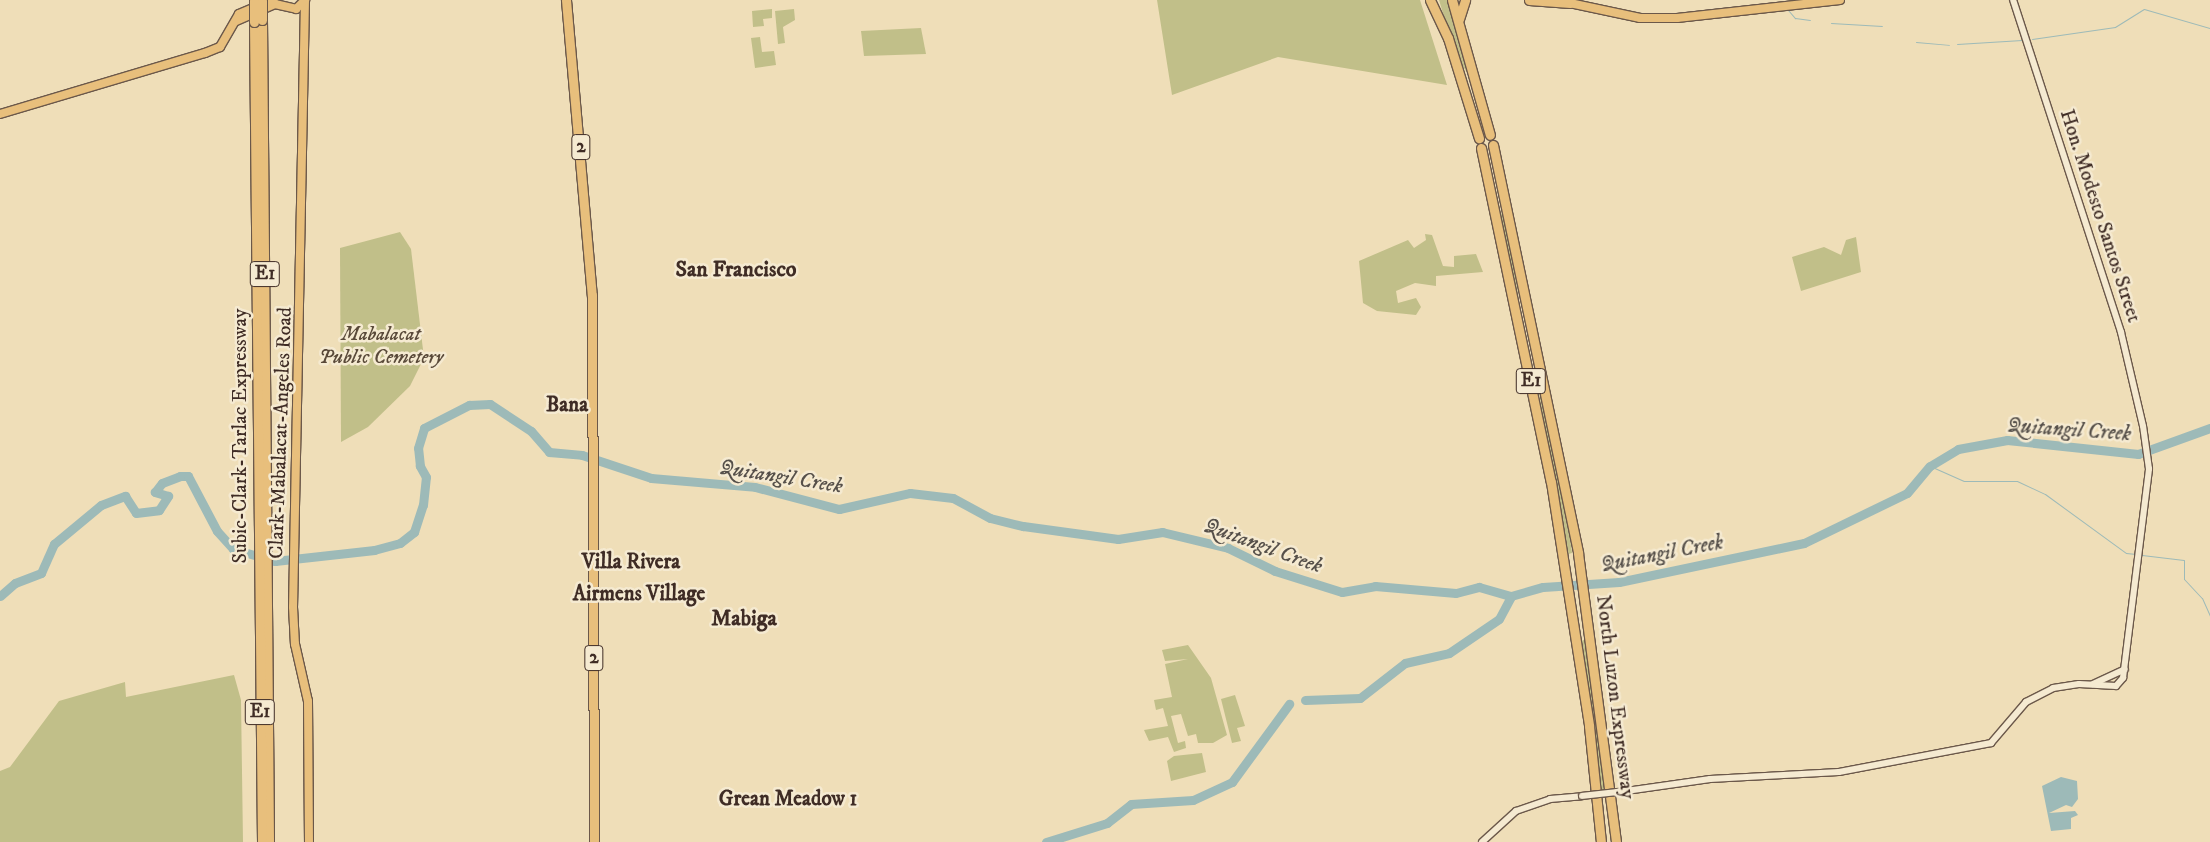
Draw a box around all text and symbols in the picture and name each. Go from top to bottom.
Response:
street label: Hon. Modesto Santos Street [2054,106,2146,326]
road number: 2 [571,130,591,163]
district label: San Francisco [675,257,797,283]
road number: E1 [249,258,281,290]
street label: Clark-Mabalacat-Angeles Road [265,307,297,559]
street label: Subic-Clark-Tarlac Expressway [228,309,252,563]
park label: Mabalacat Public Cemetery [319,323,443,370]
road number: E1 [1515,364,1547,398]
district label: Bana [546,392,588,418]
water label: Quitangil Creek [2006,413,2132,447]
water label: Quitangil Creek [718,455,844,499]
water label: Quitangil Creek [1200,513,1326,579]
water label: Quitangil Creek [1598,530,1726,578]
district label: Villa Rivera [582,549,680,575]
district label: Airmens Village [573,581,705,607]
street label: North Luzon Expressway [1591,594,1639,800]
district label: Mabiga [711,606,777,632]
road number: 2 [584,641,604,674]
road number: E1 [244,696,276,729]
district label: Grean Meadow 1 [719,786,857,812]

